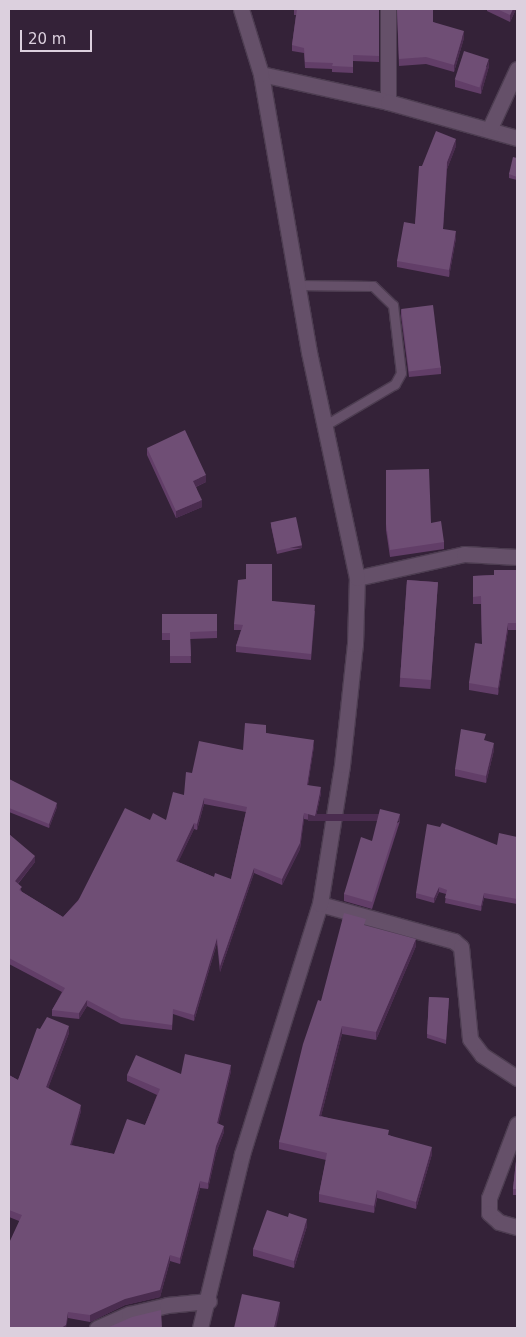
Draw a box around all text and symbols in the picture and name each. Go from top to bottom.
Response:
scale bar [22,20,95,52]
text: 20 m [28,30,66,48]

